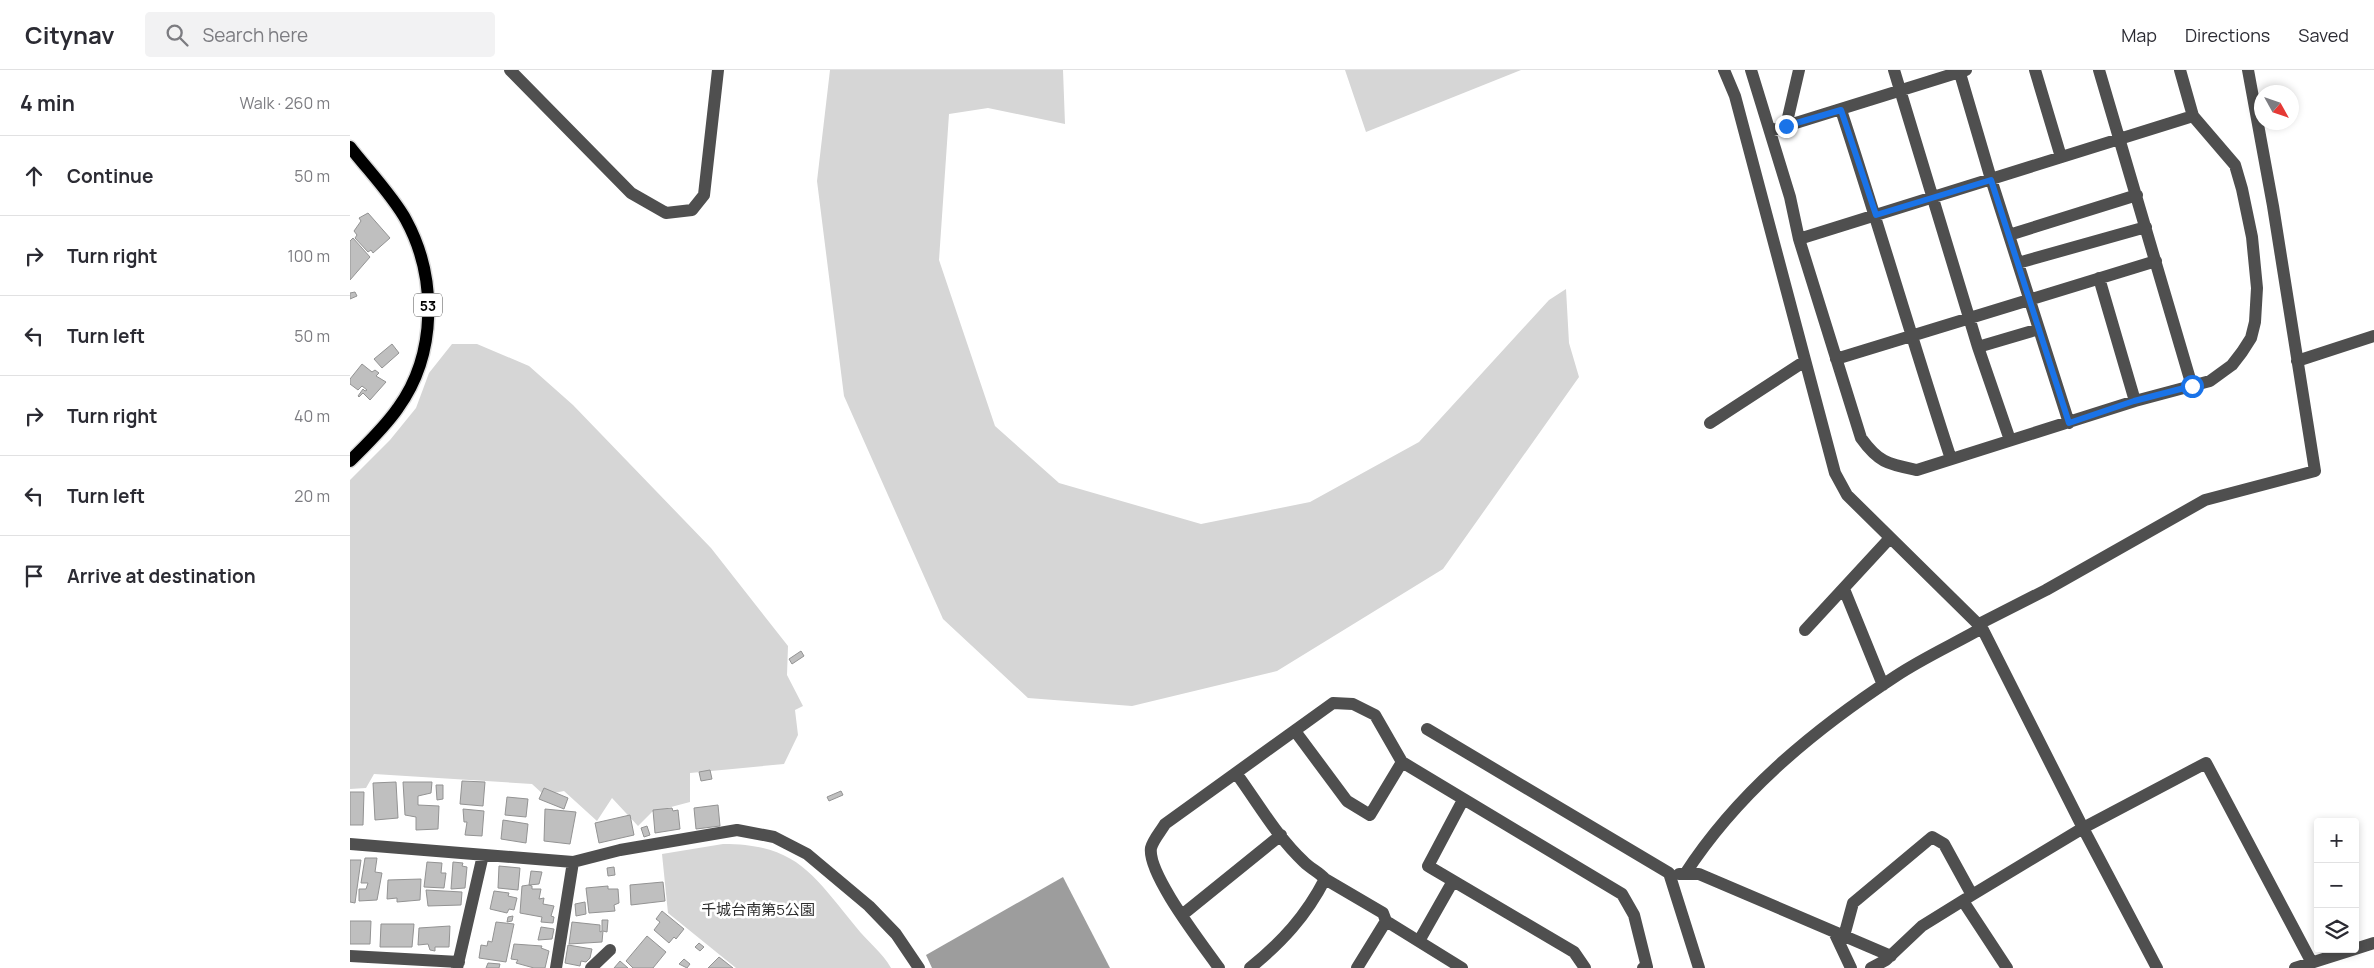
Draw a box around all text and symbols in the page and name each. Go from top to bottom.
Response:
search box [145,12,495,57]
text: Citynav [25,18,115,51]
icon: search [163,21,191,49]
text: Search here [203,22,308,48]
text: Map [2121,23,2157,47]
text: Directions [2185,23,2270,47]
text: Saved [2298,23,2349,47]
north arrow [2254,85,2299,130]
text: 4 min [20,89,75,117]
text: Walk · 260 m [240,92,330,114]
route end [1775,115,1798,138]
icon: ahead [20,162,48,190]
text: Continue [67,163,153,189]
text: 50 m [294,165,330,187]
icon: right [20,242,48,270]
text: Turn right [67,243,157,269]
text: 100 m [287,245,330,267]
road number: 53 [414,294,442,316]
icon: left [20,322,48,350]
text: Turn left [67,323,145,349]
text: 50 m [294,325,330,347]
route start [2181,375,2204,398]
icon: right [20,402,48,430]
text: Turn right [67,403,157,429]
text: 40 m [294,405,330,427]
icon: left [20,482,48,510]
text: Turn left [67,483,145,509]
text: 20 m [294,485,330,507]
icon: arrive [20,562,48,590]
text: Arrive at destination [67,563,256,589]
map controls [2314,818,2359,953]
button: + [2314,818,2359,863]
button: − [2314,863,2359,908]
park label: 千城台南第5公園 [701,899,815,920]
button: layers [2314,908,2359,953]

